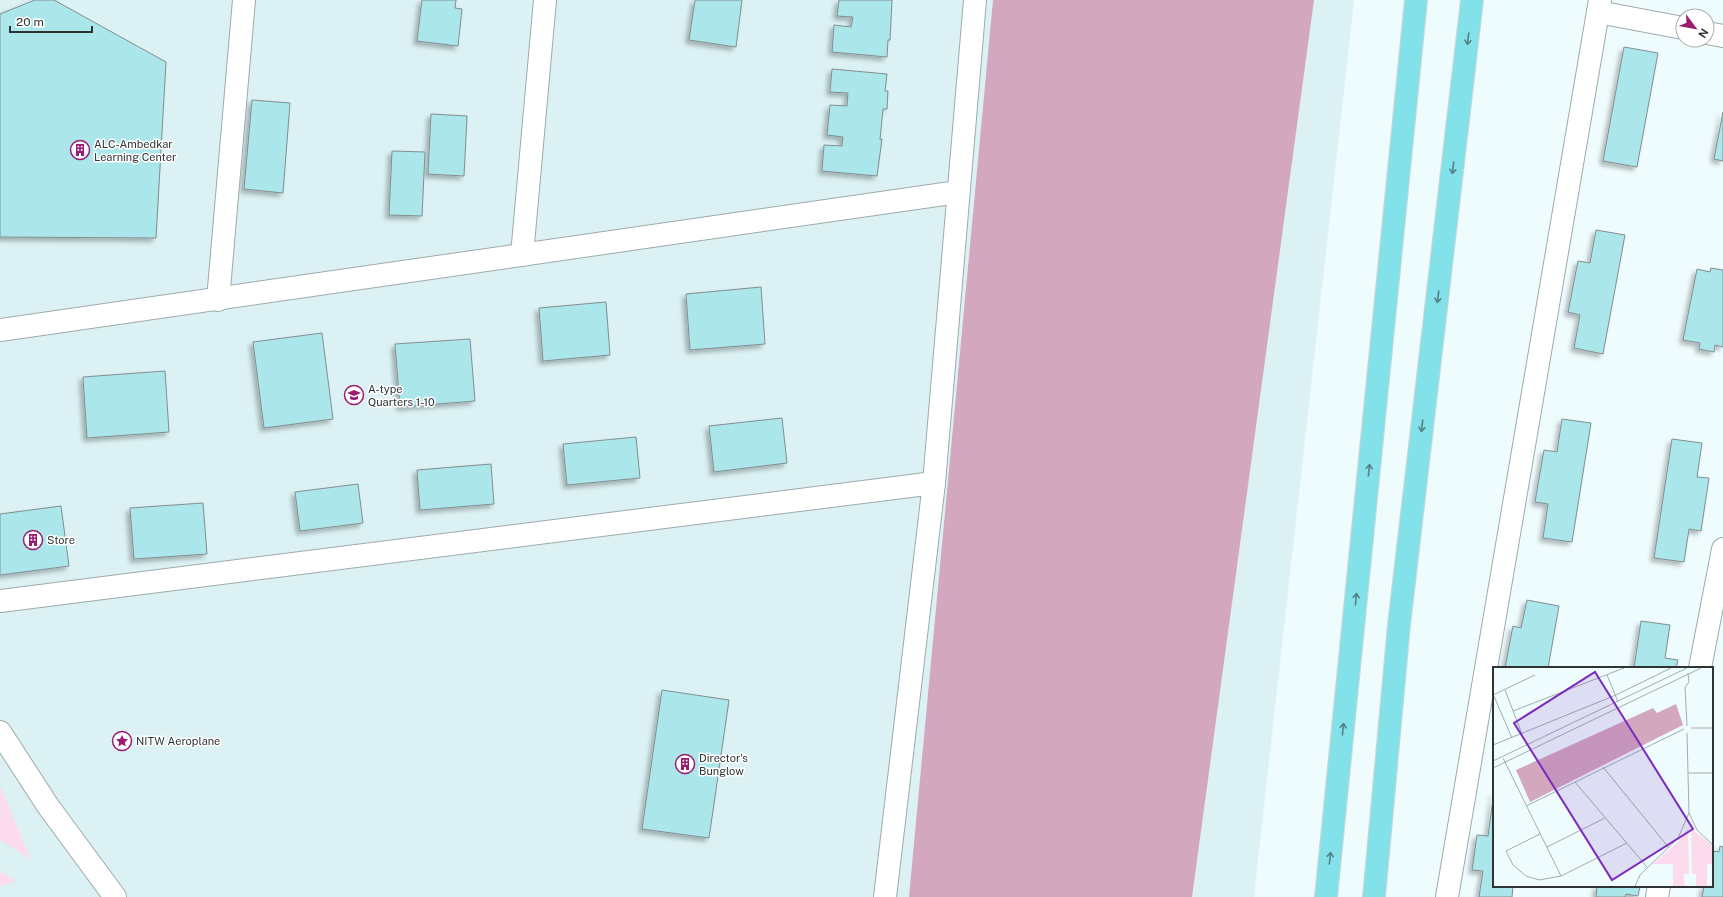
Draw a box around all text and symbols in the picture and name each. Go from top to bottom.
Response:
scale bar [10,8,92,34]
north arrow [1675,8,1715,48]
text: 20 m [16,15,44,29]
text: N [1696,26,1711,40]
one-way arrow [1464,32,1472,45]
place label: ALC-Ambedkar Learning Center [94,138,176,163]
building icon: ALC-Ambedkar Learning Center [69,139,91,161]
one-way arrow [1449,161,1457,174]
one-way arrow [1434,290,1441,303]
place label: A-type Quarters 1-10 [368,383,435,408]
school or university icon: A-type Quarters 1-10 [343,384,365,406]
one-way arrow [1419,419,1426,432]
one-way arrow [1365,464,1373,477]
building icon: Store [22,529,44,551]
place label: Store [47,534,75,546]
one-way arrow [1352,593,1360,606]
inset map [1493,667,1713,887]
one-way arrow [1339,723,1347,736]
place icon: NITW Aeroplane [111,730,133,752]
place label: NITW Aeroplane [136,735,220,747]
place label: Director's Bunglow [699,752,748,777]
building icon: Director's Bunglow [674,753,696,775]
one-way arrow [1327,852,1334,865]

